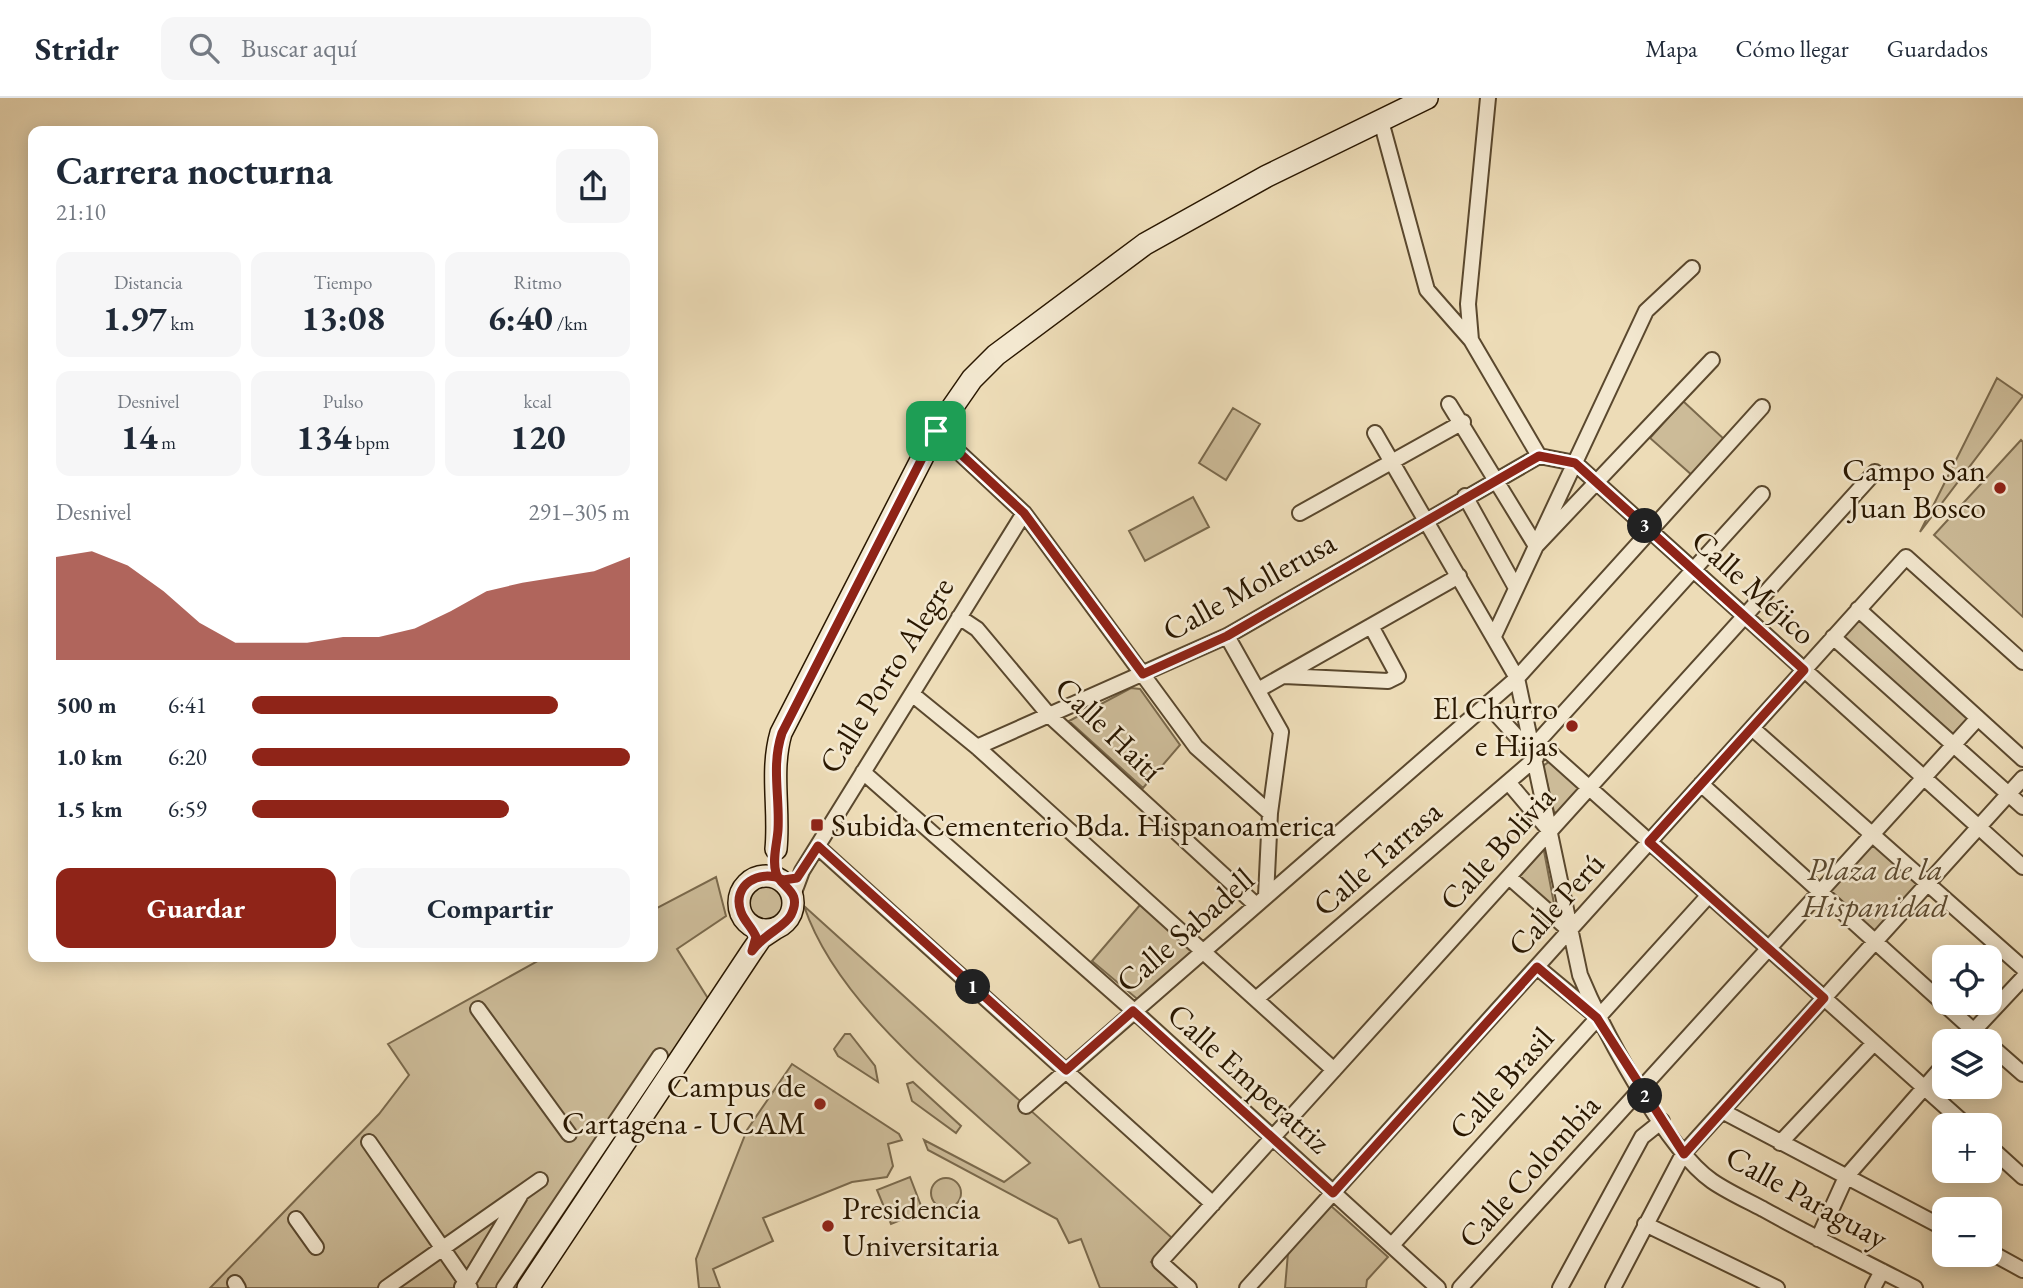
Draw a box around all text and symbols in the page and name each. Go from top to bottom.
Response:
search box [161,17,651,80]
text: Stridr [35,27,119,70]
icon: search [185,29,223,67]
text: Buscar aquí [241,31,357,65]
text: Mapa [1645,33,1698,64]
text: Cómo llegar [1736,33,1849,64]
text: Guardados [1887,33,1988,64]
text: Carrera nocturna [56,146,333,195]
button: share [556,149,630,223]
text: 21:10 [56,197,106,227]
text: Distancia [114,270,183,295]
text: Tiempo [314,270,372,295]
text: Ritmo [513,270,562,295]
text: 1.97 [102,295,167,340]
text: 13:08 [301,295,385,340]
text: 6:40 [487,295,553,340]
text: km [167,311,194,336]
text: /km [553,311,588,336]
text: Desnivel [117,389,180,414]
text: Pulso [323,389,363,414]
text: kcal [523,389,552,414]
pin [906,401,966,461]
icon: arrive [917,412,955,450]
text: 14 [121,414,158,459]
text: 134 [296,414,352,459]
text: 120 [510,414,565,459]
text: m [158,430,176,455]
text: bpm [352,430,390,455]
place label: Campo San Juan Bosco [1842,449,1986,528]
marker: Campo San Juan Bosco [1992,480,2008,496]
text: Desnivel [56,497,132,527]
text: 291–305 m [529,497,630,527]
pin: 3 [1628,508,1662,544]
text: 3 [1639,513,1650,538]
street label: Calle Méjico [1683,520,1825,654]
street label: Calle Mollerusa [1155,521,1343,651]
street label: Calle Porto Alegre [809,569,963,781]
street label: Calle Haití [1046,667,1172,791]
place label: El Churro e Hijas [1433,687,1558,766]
text: 500 m [56,690,117,720]
text: 6:41 [168,690,207,720]
marker: El Churro e Hijas [1564,718,1580,734]
text: 1.0 km [56,742,123,772]
text: 6:20 [168,742,207,772]
street label: Calle Bolivia [1430,777,1564,919]
street label: Calle Tarrasa [1304,790,1451,926]
text: 1.5 km [56,794,123,824]
text: 6:59 [168,794,207,824]
place label: Subida Cementerio Bda. Hispanoamerica [831,804,1336,846]
marker: Subida Cementerio Bda. Hispanoamerica [809,817,825,833]
street label: Calle Perú [1498,843,1614,965]
park label: Plaza de la Hispanidad [1801,848,1948,927]
street label: Calle Sabadell [1107,858,1263,1002]
button: Guardar [56,868,336,948]
button: Compartir [350,868,630,948]
map controls [1932,945,2002,1267]
button: locate [1932,945,2002,1015]
pin: 1 [956,970,990,1004]
text: 1 [967,974,978,999]
street label: Calle Emperatriz [1158,994,1340,1162]
street label: Calle Brasil [1439,1018,1563,1148]
button: layers [1932,1029,2002,1099]
place label: Campus de Cartagena - UCAM [562,1065,806,1144]
pin: 2 [1628,1079,1662,1114]
text: 2 [1639,1083,1650,1108]
street label: Calle Colombia [1449,1085,1609,1257]
marker: Campus de Cartagena - UCAM [812,1096,828,1112]
button: + [1932,1113,2002,1183]
street label: Calle Paraguay [1718,1135,1896,1259]
place label: Presidencia Universitaria [842,1187,999,1266]
button: − [1932,1197,2002,1267]
marker: Presidencia Universitaria [820,1218,836,1234]

